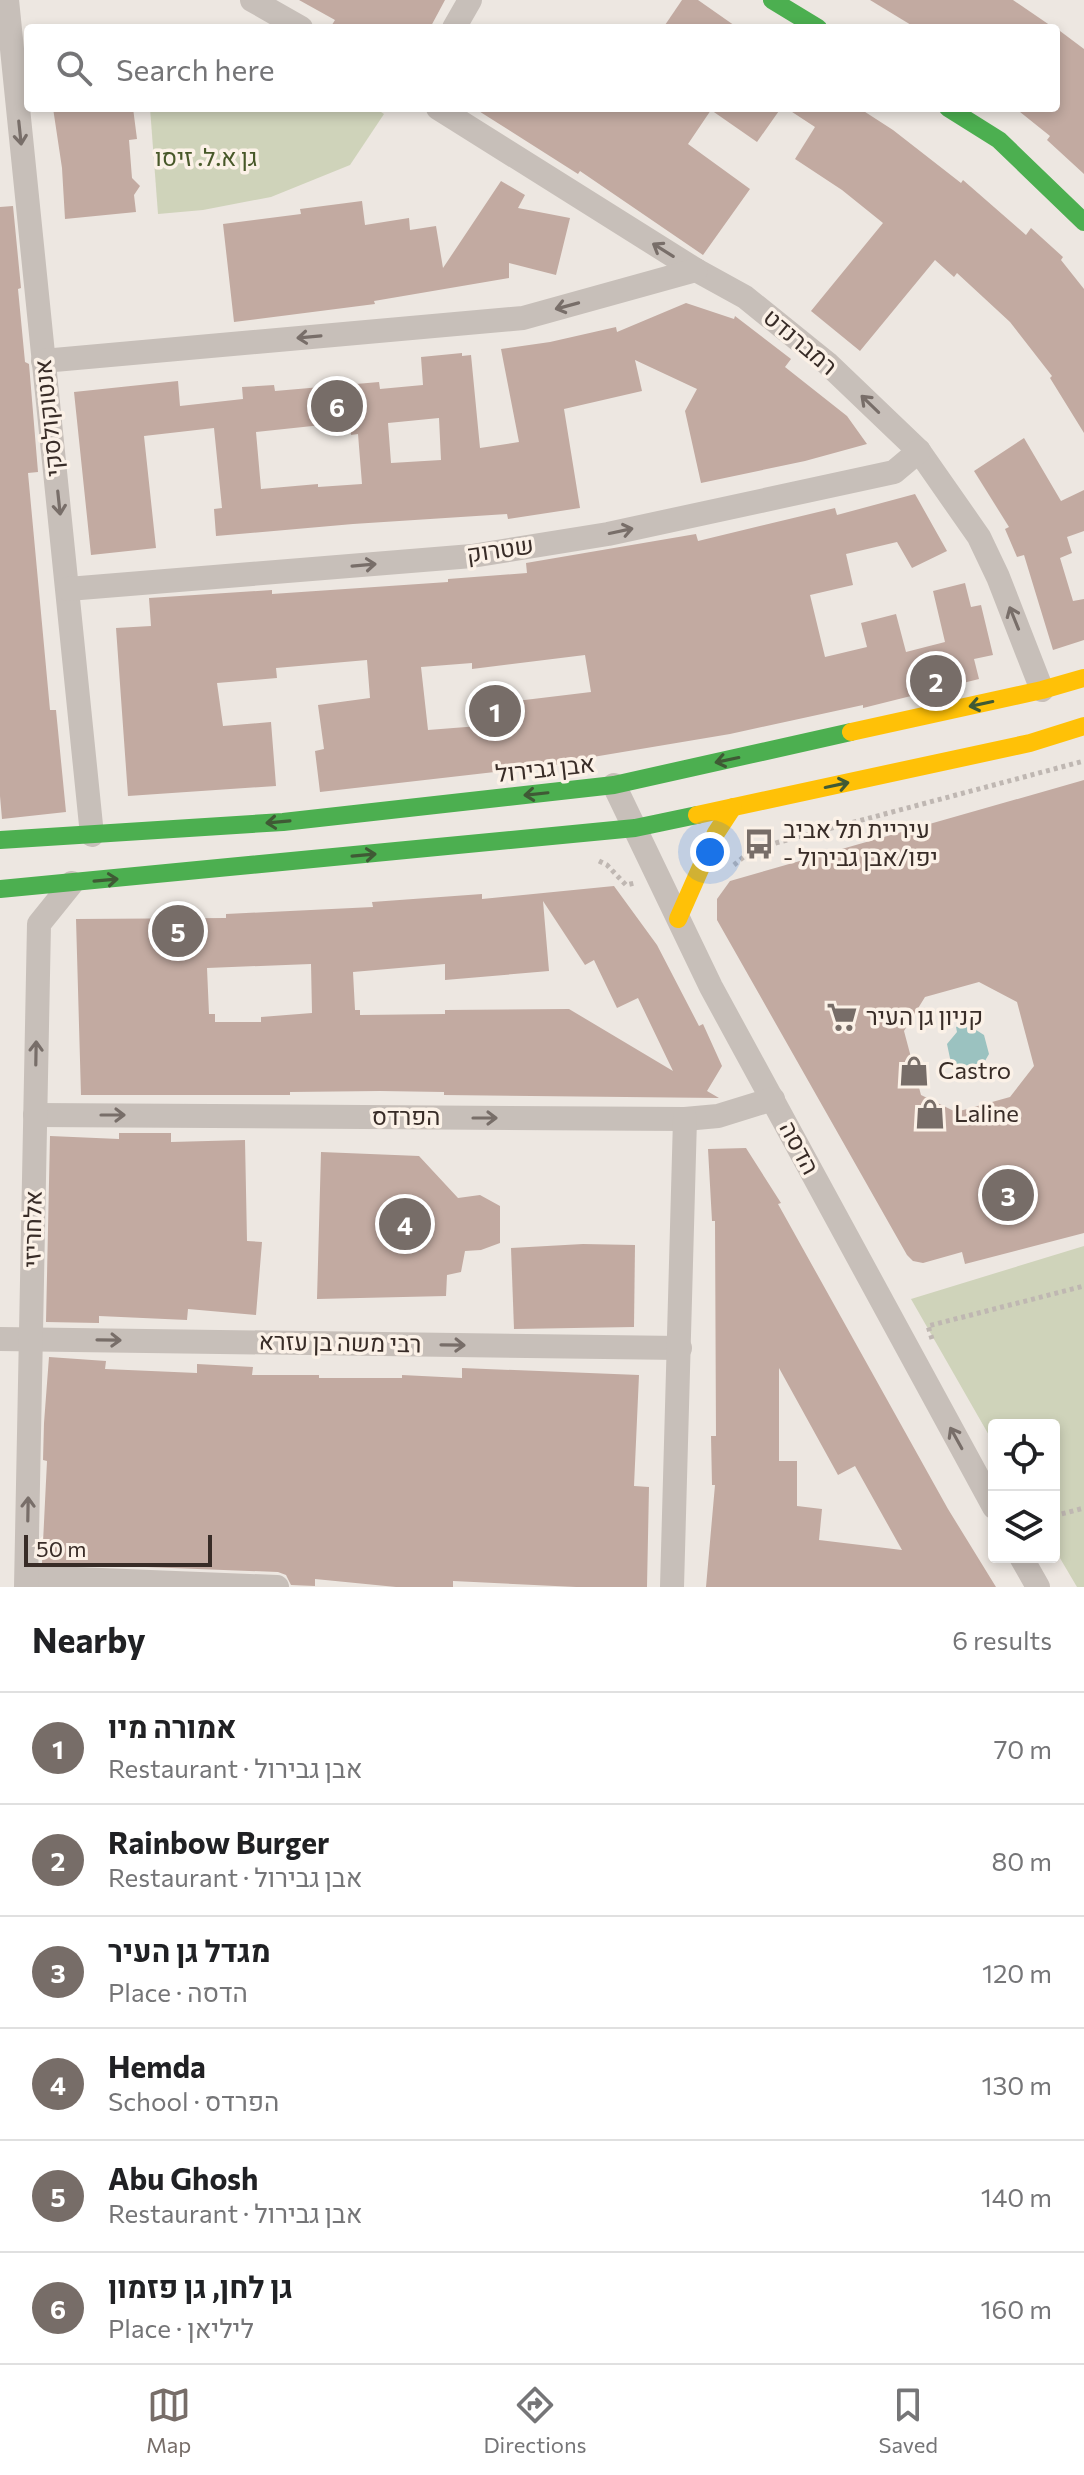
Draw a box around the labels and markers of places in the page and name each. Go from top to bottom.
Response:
pin: 6 [311,376,363,436]
pin: 2 [910,651,962,711]
pin: 1 [469,681,521,741]
place label: עיריית תל אביב - יפו/אבן גבירול [783,814,938,871]
bus stop icon: עיריית תל אביב - יפו/אבן גבירול [742,827,776,861]
pin: 5 [152,901,204,961]
supermarket icon: קניון גן העיר [825,1000,859,1034]
place label: קניון גן העיר [866,1001,983,1030]
shop icon: Castro [897,1054,931,1088]
place label: Castro [938,1055,1011,1084]
shop icon: Laline [913,1097,947,1131]
place label: Laline [954,1098,1019,1127]
pin: 3 [982,1165,1034,1225]
pin: 4 [379,1194,431,1254]

